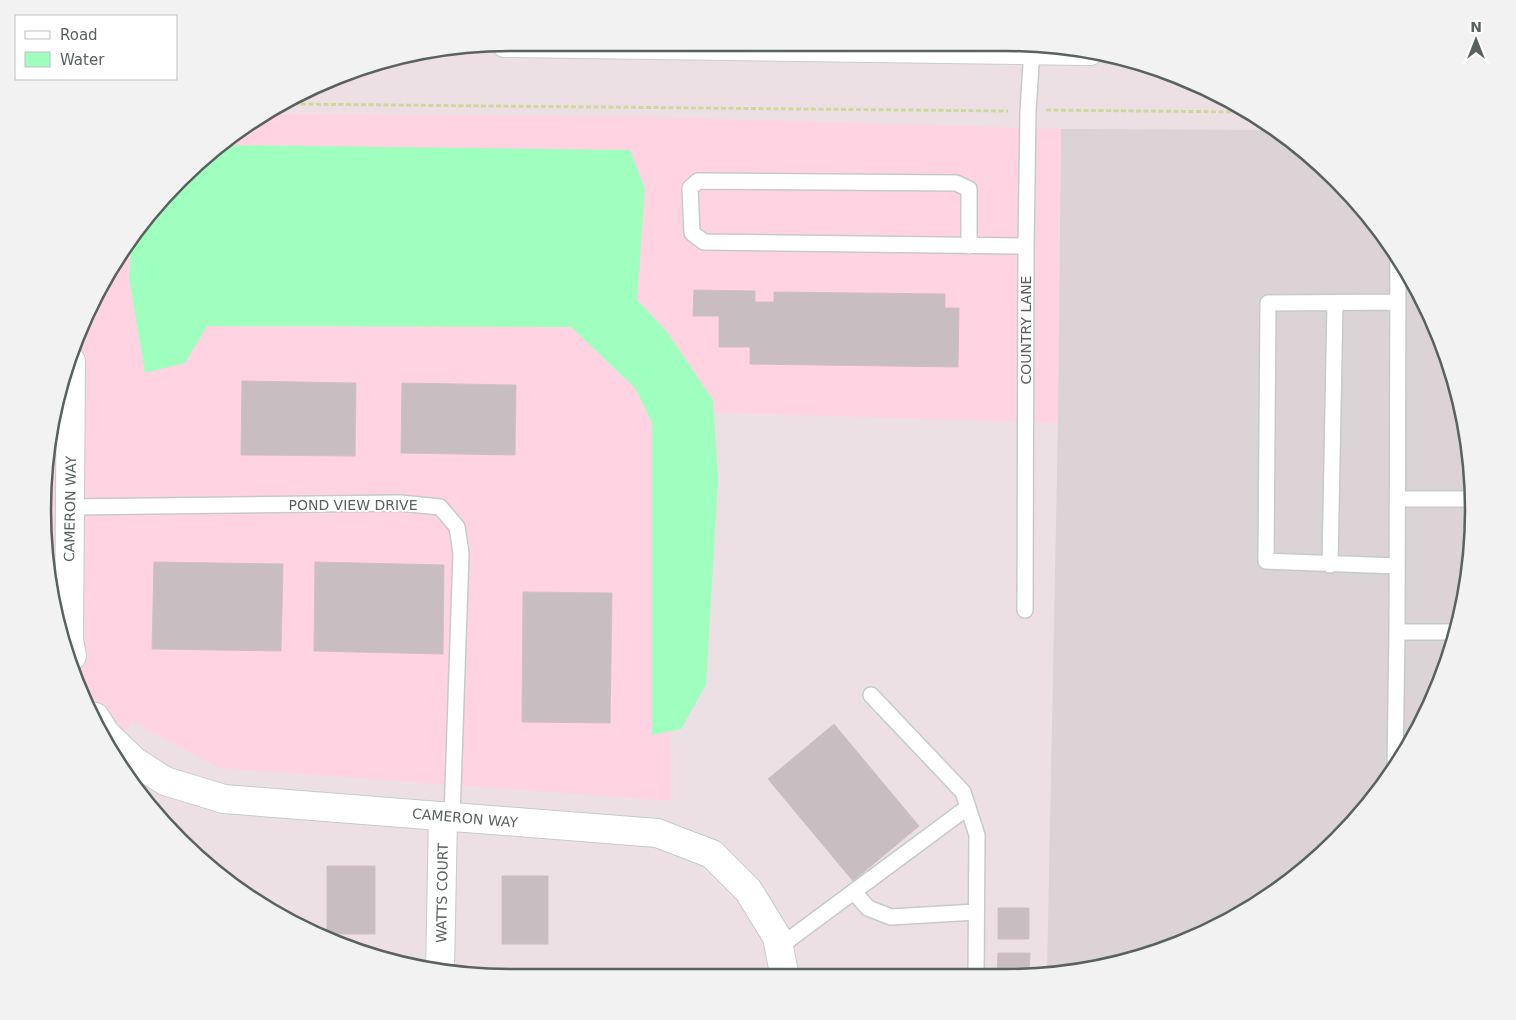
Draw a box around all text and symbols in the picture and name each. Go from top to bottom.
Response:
legend [15,15,178,80]
north arrow [1451,15,1501,65]
text: N [1470,19,1482,35]
text: Road [60,26,98,44]
text: Water [60,51,105,69]
street label: COUNTRY LANE [1018,276,1034,384]
street label: CAMERON WAY [61,455,79,562]
street label: POND VIEW DRIVE [288,497,418,513]
street label: CAMERON WAY [411,805,519,831]
street label: WATTS COURT [433,842,451,943]

